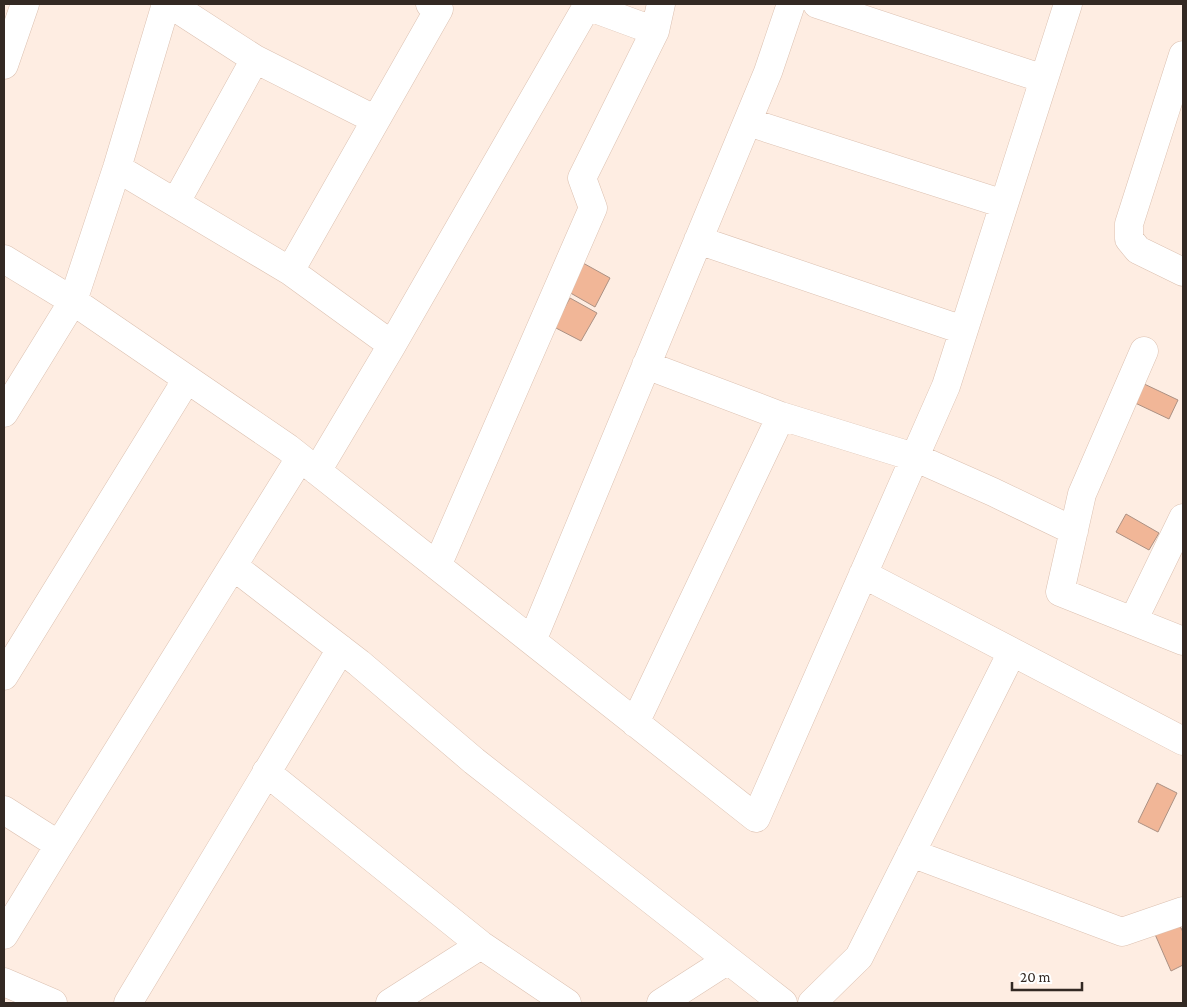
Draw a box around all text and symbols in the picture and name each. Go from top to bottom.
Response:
scale bar [1012,960,1082,992]
text: 20 m [1020,969,1051,985]

